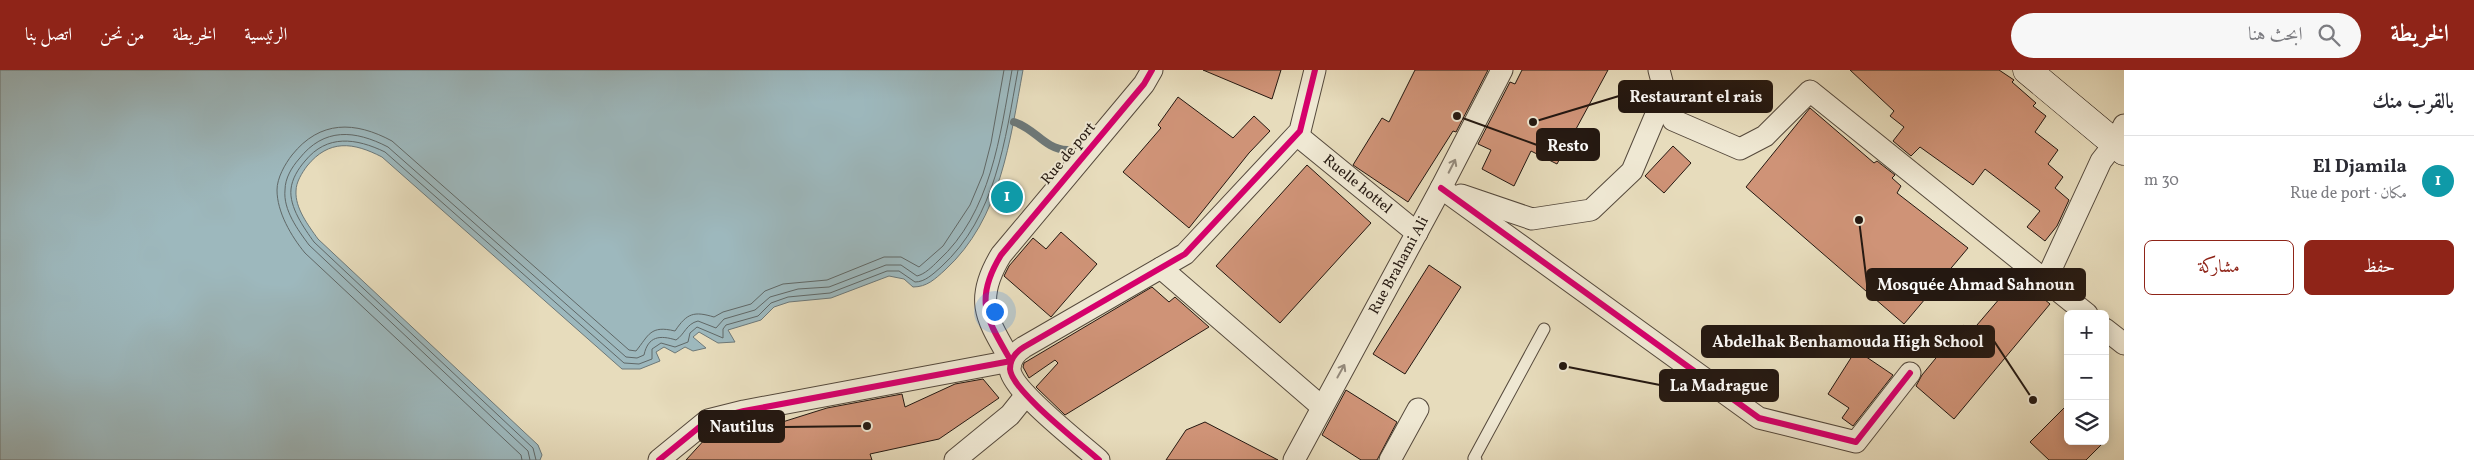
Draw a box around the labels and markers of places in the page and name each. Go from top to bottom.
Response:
callout: Restaurant el rais [1619,81,1772,112]
callout: Resto [1537,129,1599,160]
pin: 1 [991,178,1023,216]
callout: Mosquée Ahmad Sahnoun [1867,269,2085,300]
callout: Abdelhak Benhamouda High School [1702,326,1994,357]
callout: La Madrague [1660,370,1778,401]
callout: Nautilus [699,411,784,442]

